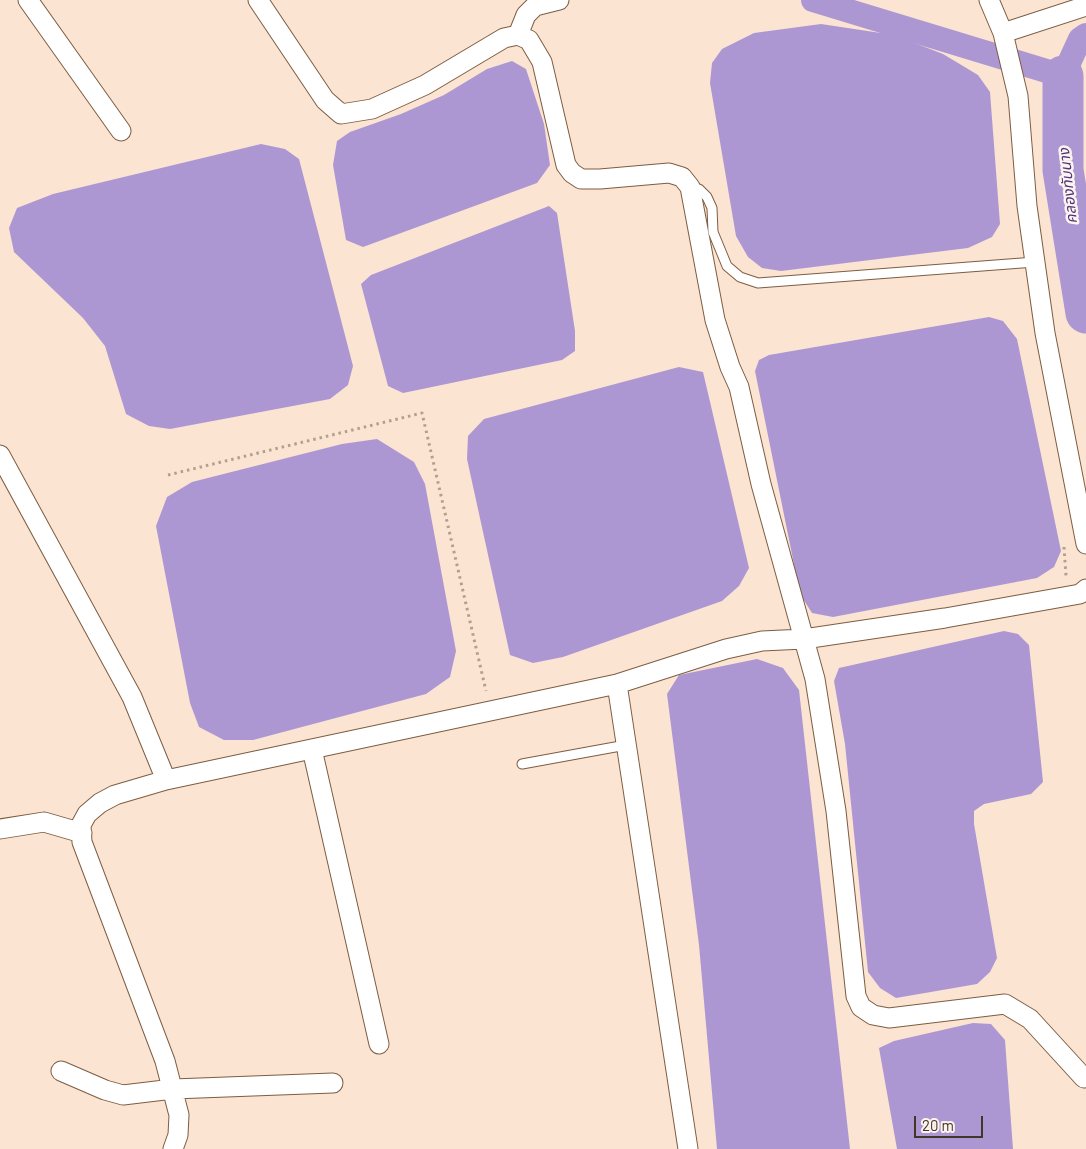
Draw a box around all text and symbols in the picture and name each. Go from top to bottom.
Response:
water label: คลองทับนาง [1055,147,1081,225]
scale bar [916,1106,985,1138]
text: 20 m [922,1116,954,1134]

